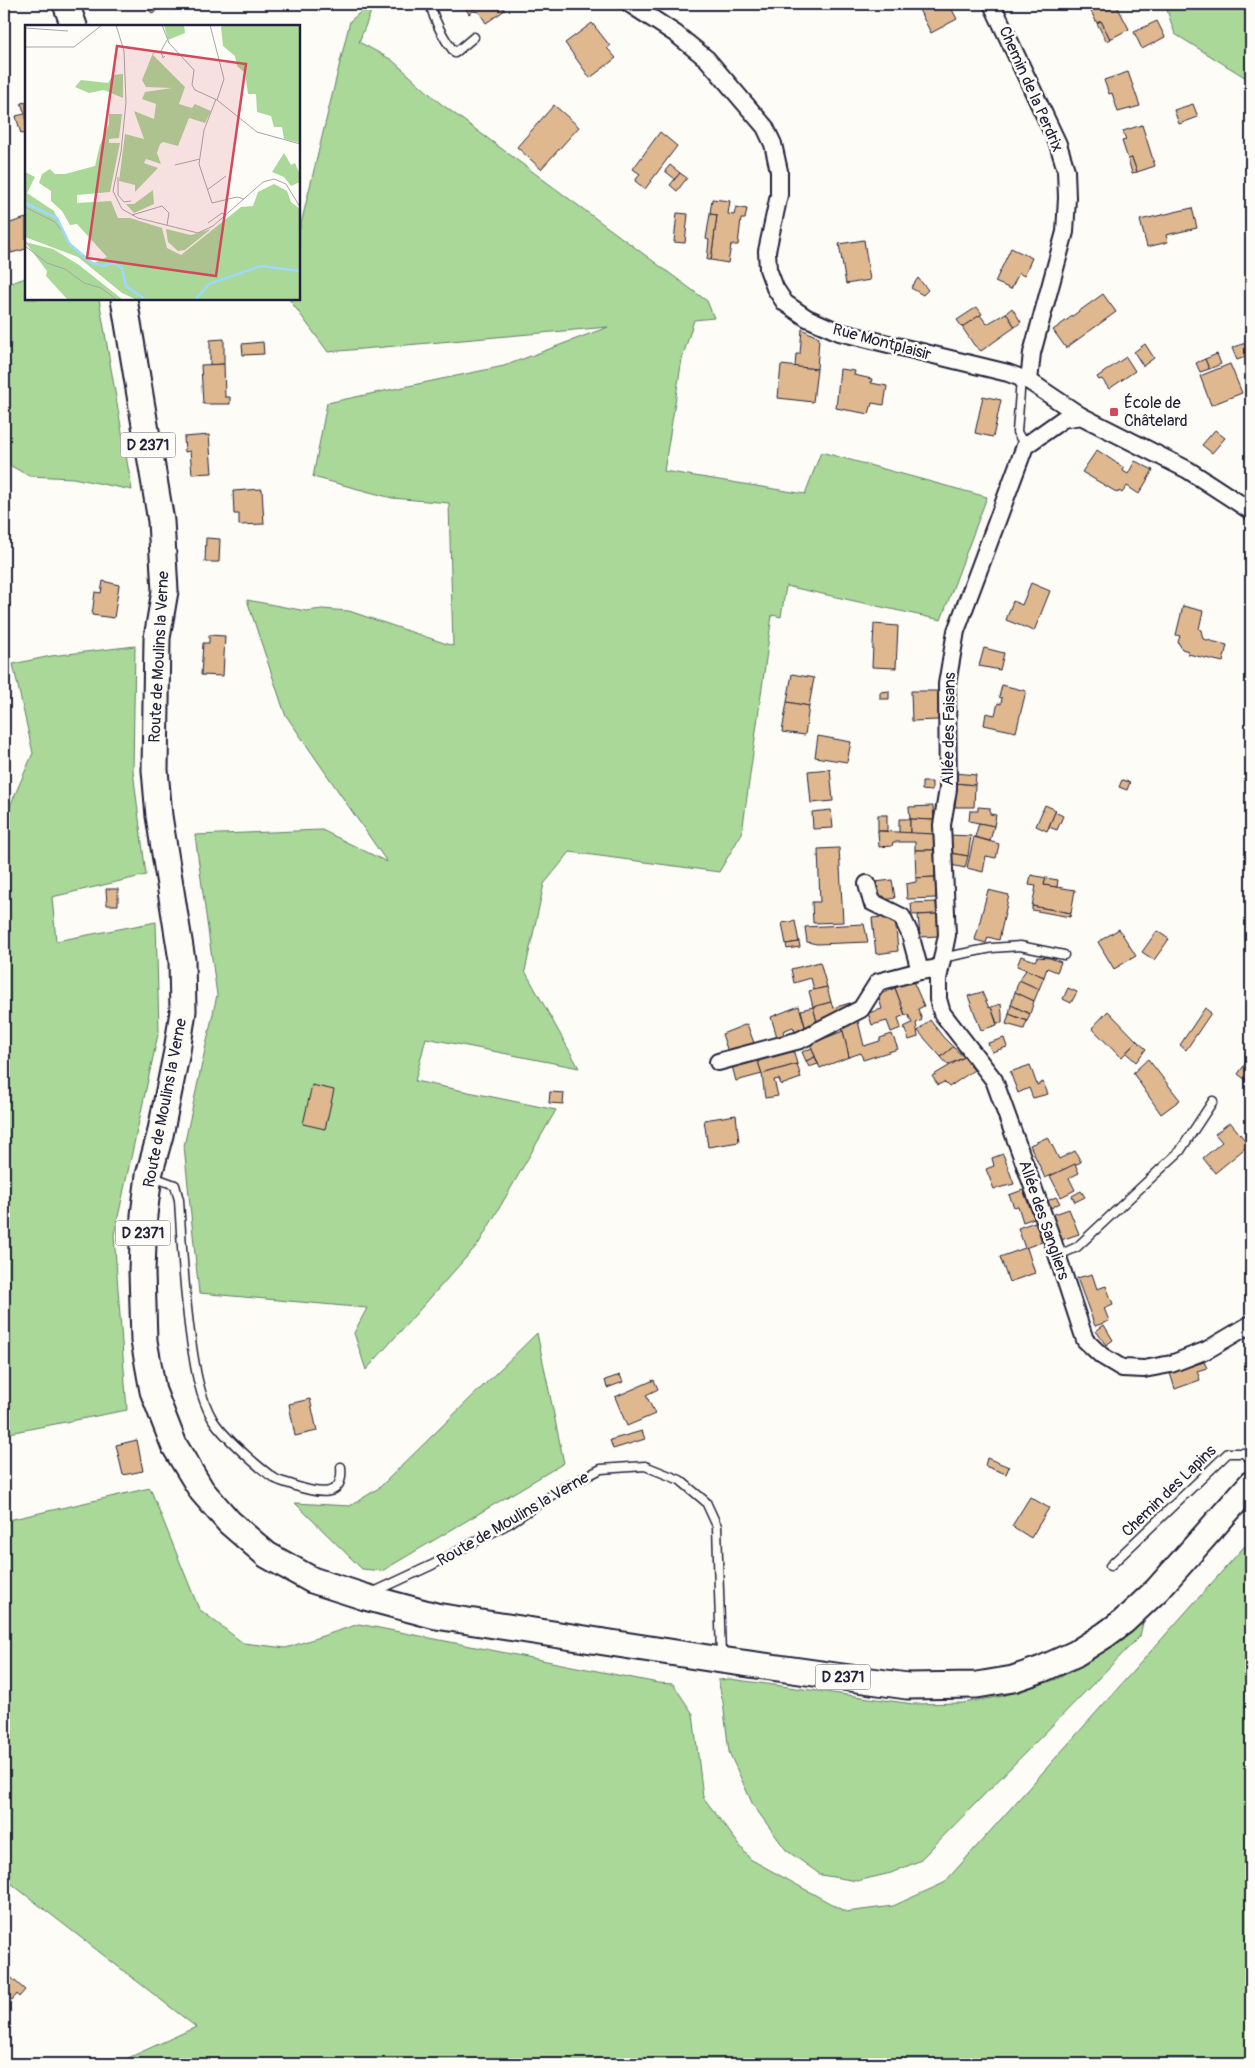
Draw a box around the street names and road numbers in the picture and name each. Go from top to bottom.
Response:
street label: Chemin de la Perdrix [994,23,1068,155]
street label: Rue Montplaisir [830,319,934,365]
road number: D 2371 [120,432,176,458]
street label: Route de Moulins la Verne [145,571,173,743]
street label: Allée des Faisans [938,672,960,786]
street label: Route de Moulins la Verne [139,1017,191,1189]
street label: Allée des Sangliers [1014,1158,1074,1282]
road number: D 2371 [116,1220,170,1246]
street label: Chemin des Lapins [1118,1441,1220,1541]
street label: Route de Moulins la Verne [434,1467,593,1571]
road number: D 2371 [816,1664,870,1690]

